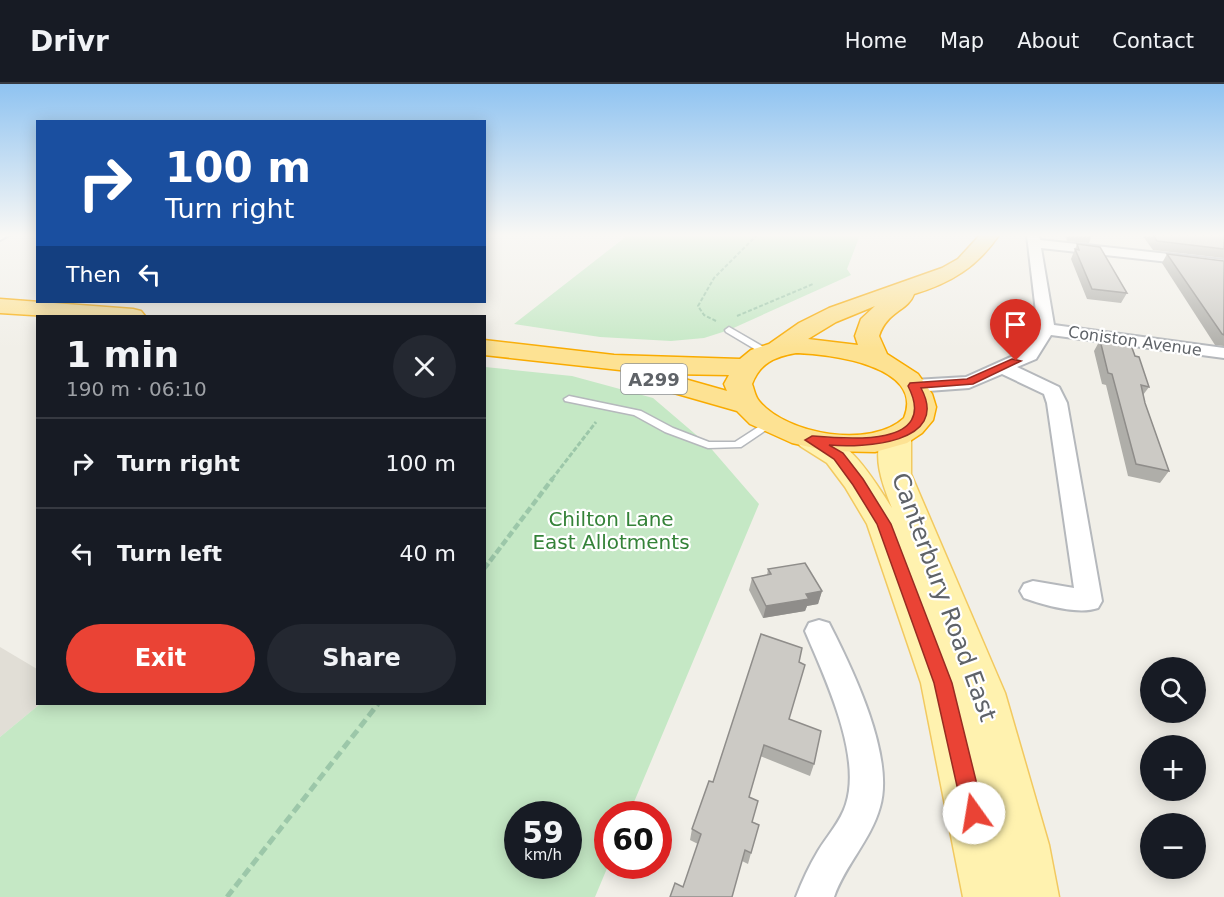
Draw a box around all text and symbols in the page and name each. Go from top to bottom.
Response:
text: Drivr [30,25,109,58]
text: Home [845,29,907,53]
text: Map [940,29,984,53]
text: About [1017,29,1079,53]
text: Contact [1112,29,1194,53]
text: 100 m [165,143,311,192]
icon: right [66,144,144,222]
text: Turn right [165,193,294,224]
icon: left [133,258,166,291]
text: Then [66,262,121,287]
pin [990,299,1041,361]
icon: arrive [999,308,1032,341]
street label: Coniston Avenue [1067,322,1203,360]
text: 1 min [66,334,179,375]
button: close [393,335,456,398]
road number: A299 [621,364,687,394]
text: 190 m · 06:10 [66,377,207,401]
icon: right [66,447,99,480]
text: Turn right [117,451,240,476]
text: 100 m [386,451,456,476]
street label: Canterbury Road East [886,469,1002,725]
park label: Chilton Lane East Allotments [532,507,690,554]
icon: left [66,537,99,570]
text: Turn left [117,541,222,566]
text: 40 m [400,541,456,566]
button: Exit [66,624,255,693]
button: Share [267,624,456,693]
map controls [1140,657,1206,879]
button: search [1140,657,1206,723]
button: + [1140,735,1206,801]
position arrow [942,781,1006,845]
speed limit sign: 60 [594,801,672,879]
button: − [1140,813,1206,879]
text: 59 [522,815,564,850]
text: km/h [524,846,562,864]

